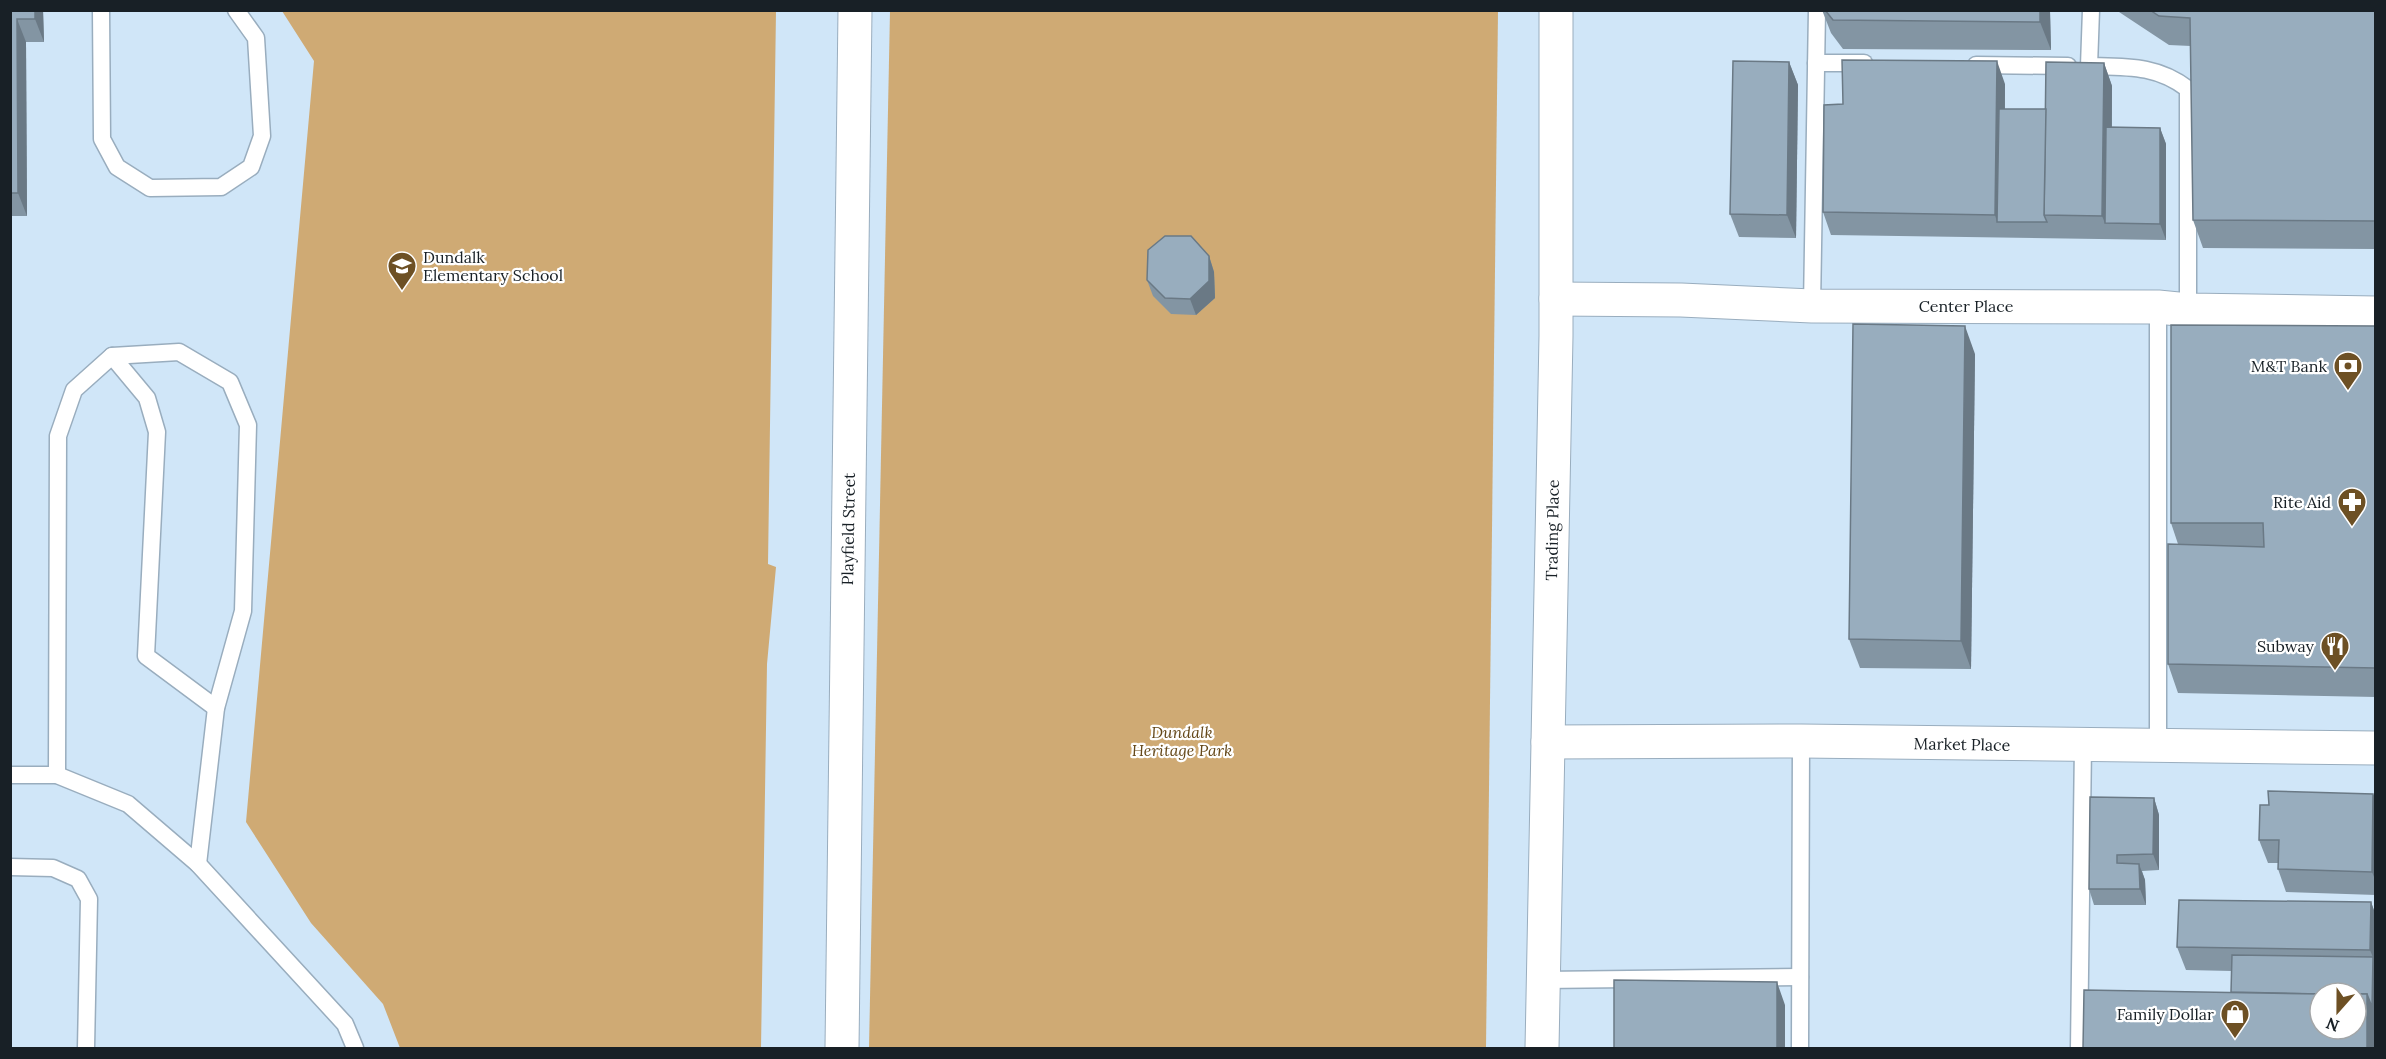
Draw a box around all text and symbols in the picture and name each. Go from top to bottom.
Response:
place label: Dundalk Elementary School [423,247,563,285]
school or university icon: Dundalk Elementary School [386,250,418,292]
street label: Center Place [1919,296,2014,316]
bank icon: M&T Bank [2332,350,2364,392]
place label: M&T Bank [2251,356,2327,376]
street label: Playfield Street [837,472,859,585]
street label: Trading Place [1541,479,1563,581]
pharmacy icon: Rite Aid [2336,486,2368,528]
place label: Rite Aid [2273,492,2331,512]
restaurant icon: Subway [2319,630,2351,672]
place label: Subway [2257,636,2315,656]
park label: Dundalk Heritage Park [1132,722,1232,760]
street label: Market Place [1914,733,2011,755]
north arrow [2308,981,2368,1041]
shop icon: Family Dollar [2219,998,2251,1040]
place label: Family Dollar [2117,1004,2214,1024]
text: N [2323,1013,2342,1037]

